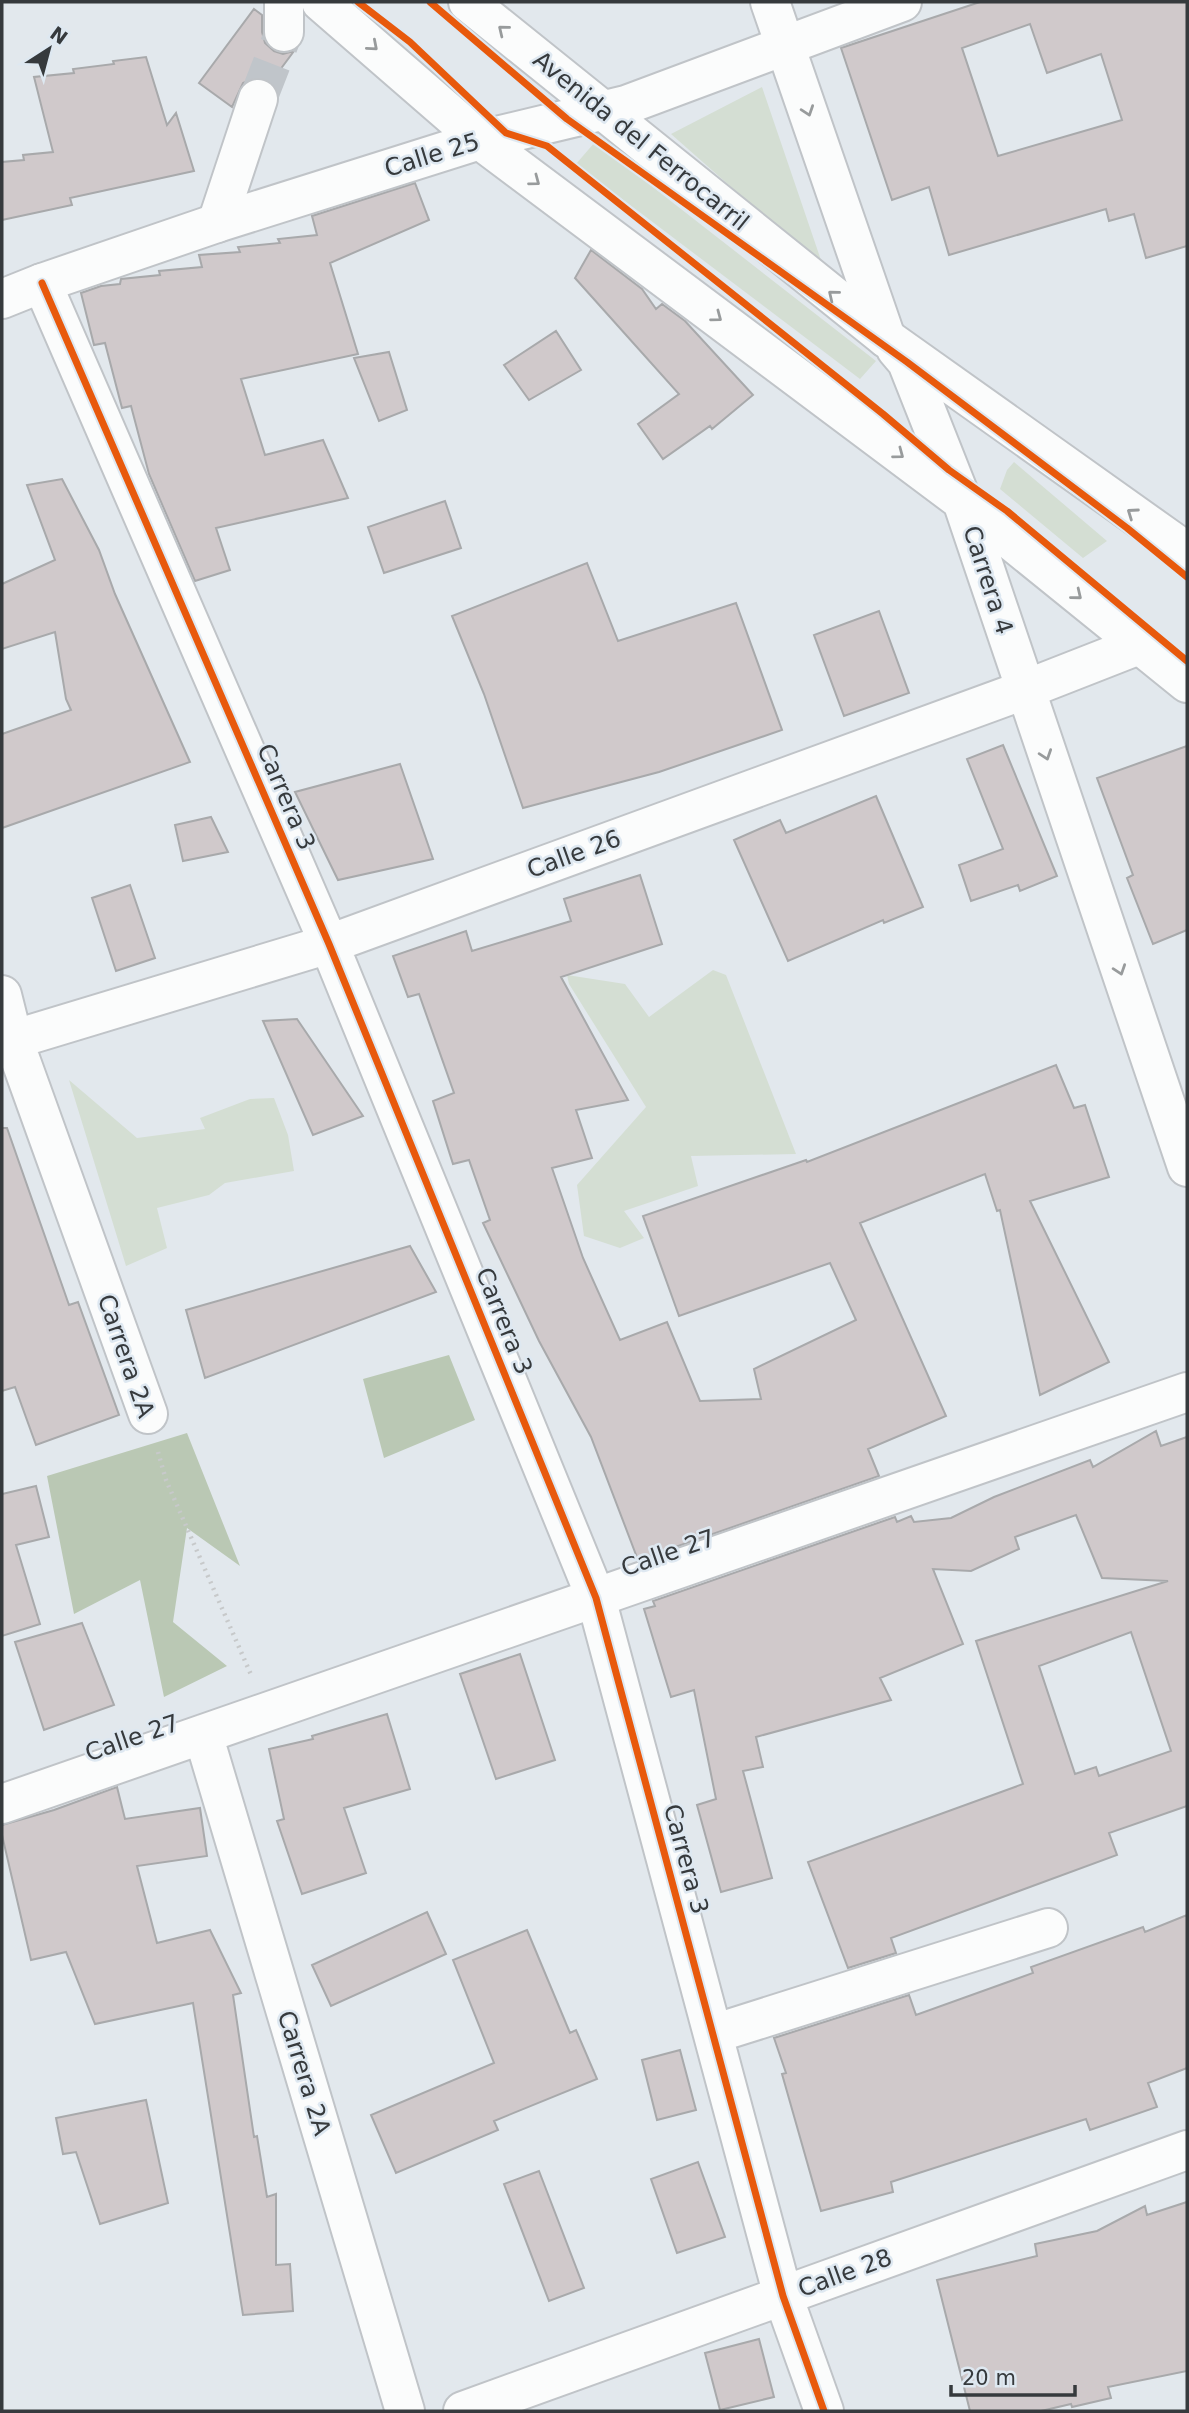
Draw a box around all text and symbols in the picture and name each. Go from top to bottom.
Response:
north arrow [14,14,84,84]
text: N [46,22,72,49]
one-way arrow [498,25,510,38]
one-way arrow [365,38,378,50]
street label: Avenida del Ferrocarril [528,45,754,237]
one-way arrow [800,104,814,116]
street label: Calle 25 [381,127,483,183]
one-way arrow [527,172,540,185]
one-way arrow [828,291,841,303]
one-way arrow [709,309,722,322]
one-way arrow [891,446,904,458]
one-way arrow [1127,509,1140,521]
street label: Carrera 4 [957,522,1019,638]
one-way arrow [1070,586,1082,599]
street label: Carrera 3 [251,740,321,854]
one-way arrow [1038,748,1053,760]
street label: Calle 26 [523,824,625,884]
one-way arrow [1112,963,1126,975]
street label: Carrera 3 [470,1264,538,1378]
street label: Carrera 2A [92,1291,160,1422]
street label: Calle 27 [617,1524,719,1582]
street label: Calle 27 [81,1709,183,1767]
street label: Carrera 3 [658,1801,714,1917]
street label: Carrera 2A [272,2007,336,2139]
street label: Calle 28 [794,2243,896,2303]
scale bar [951,2354,1075,2398]
text: 20 m [962,2366,1016,2390]

